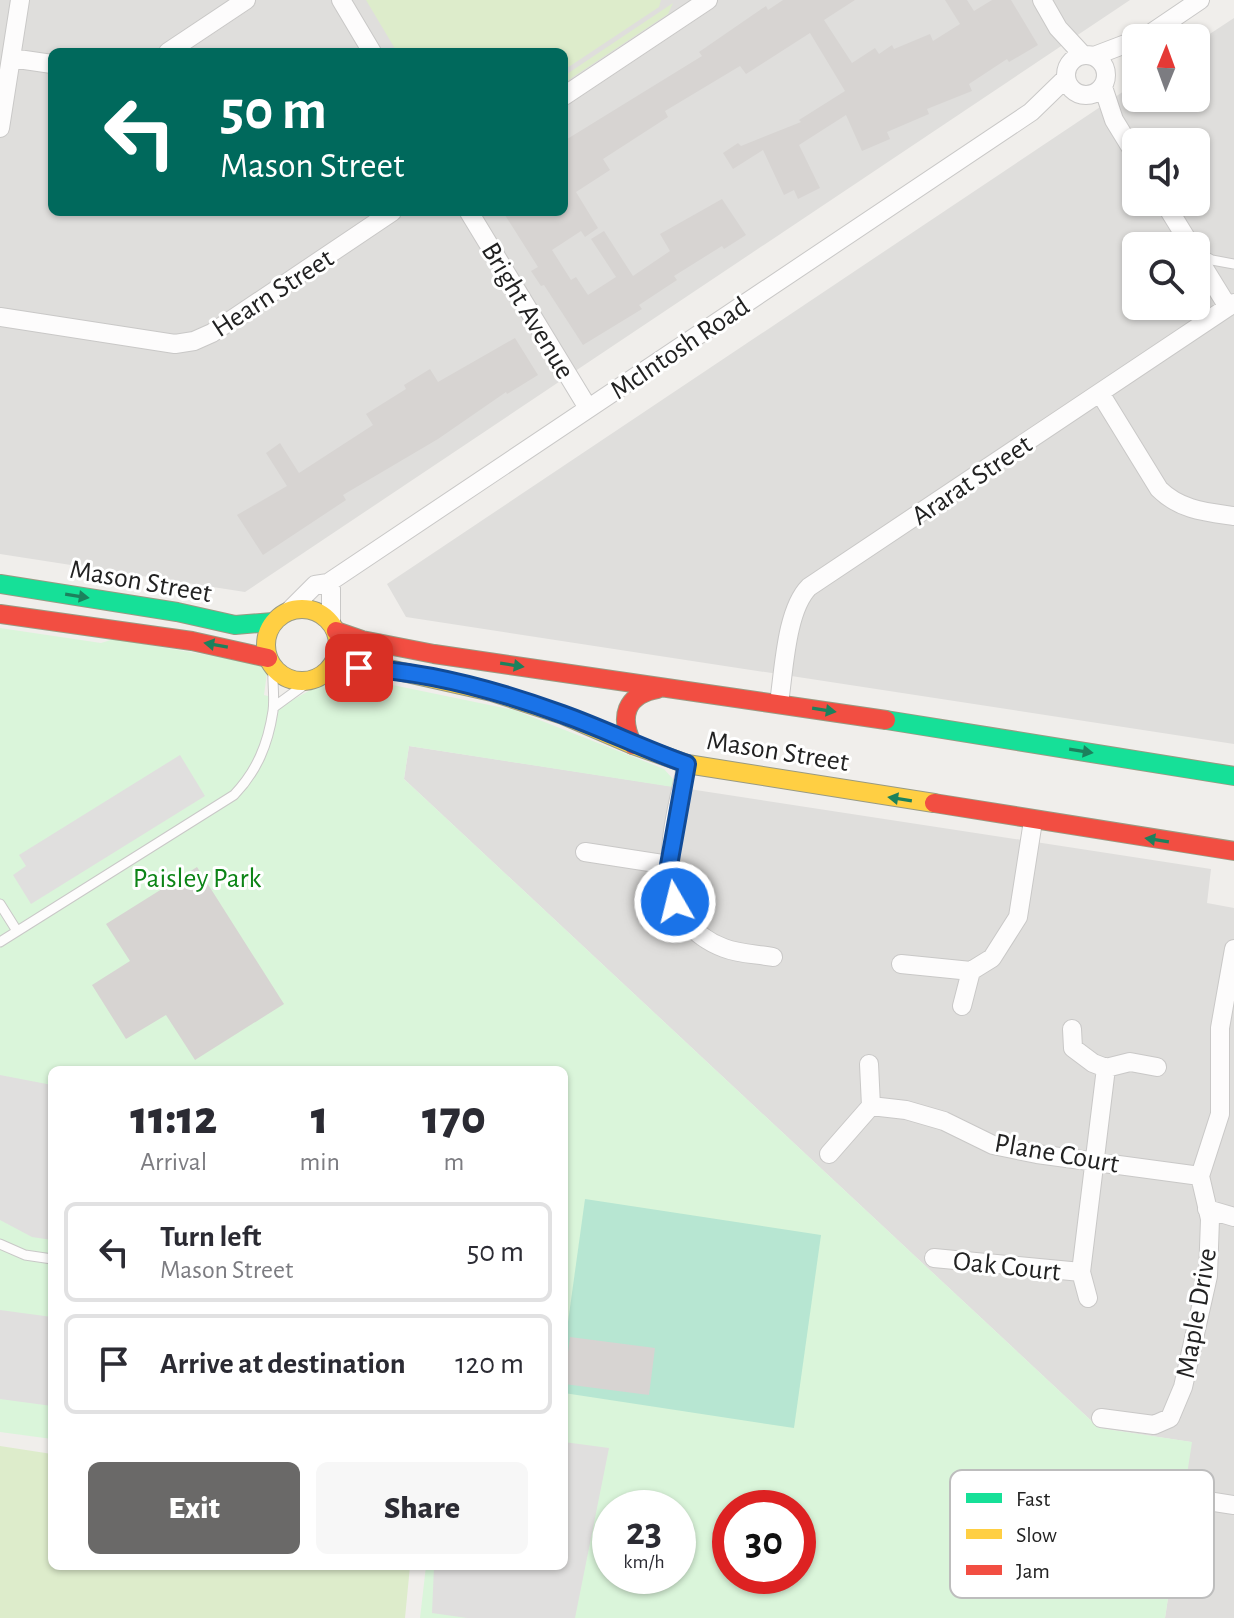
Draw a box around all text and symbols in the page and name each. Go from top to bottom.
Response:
north arrow [1122,24,1210,112]
map controls [1122,24,1210,320]
icon: left [88,80,192,184]
text: 50 m [220,83,327,139]
button: sound [1122,128,1210,216]
text: Mason Street [220,148,405,184]
button: search [1122,232,1210,320]
street label: Bright Avenue [476,238,579,384]
street label: Hearn Street [208,244,339,343]
street label: McIntosh Road [606,292,755,405]
street label: Ararat Street [907,430,1037,531]
street label: Mason Street [68,556,214,608]
one-way arrow [65,591,90,603]
pin [325,634,393,702]
one-way arrow [204,638,229,650]
icon: arrive [337,646,381,690]
one-way arrow [499,659,524,672]
one-way arrow [812,704,837,717]
street label: Mason Street [705,727,851,777]
one-way arrow [1069,746,1094,758]
one-way arrow [887,792,912,805]
one-way arrow [1144,833,1169,846]
position arrow [633,860,717,944]
park label: Paisley Park [133,865,262,893]
text: 11:12 [130,1095,217,1143]
text: 1 [311,1095,328,1143]
text: 170 [422,1095,486,1143]
street label: Plane Court [992,1129,1121,1179]
text: Arrival [140,1149,207,1175]
text: min [299,1149,340,1175]
text: m [444,1149,464,1175]
text: Turn left [160,1222,261,1252]
icon: left [92,1230,136,1274]
text: 50 m [467,1237,524,1267]
street label: Maple Drive [1172,1246,1222,1381]
street label: Oak Court [952,1247,1062,1287]
text: Mason Street [160,1257,293,1283]
icon: arrive [92,1342,136,1386]
text: Arrive at destination [160,1349,406,1379]
text: 120 m [455,1349,524,1379]
button: Exit [88,1462,300,1554]
button: Share [316,1462,528,1554]
legend [950,1470,1214,1598]
text: Fast [1016,1488,1050,1510]
speed limit sign: 30 [712,1490,816,1594]
text: 23 [626,1512,662,1552]
text: Slow [1016,1524,1057,1546]
text: km/h [623,1552,665,1572]
text: Jam [1016,1560,1050,1582]

